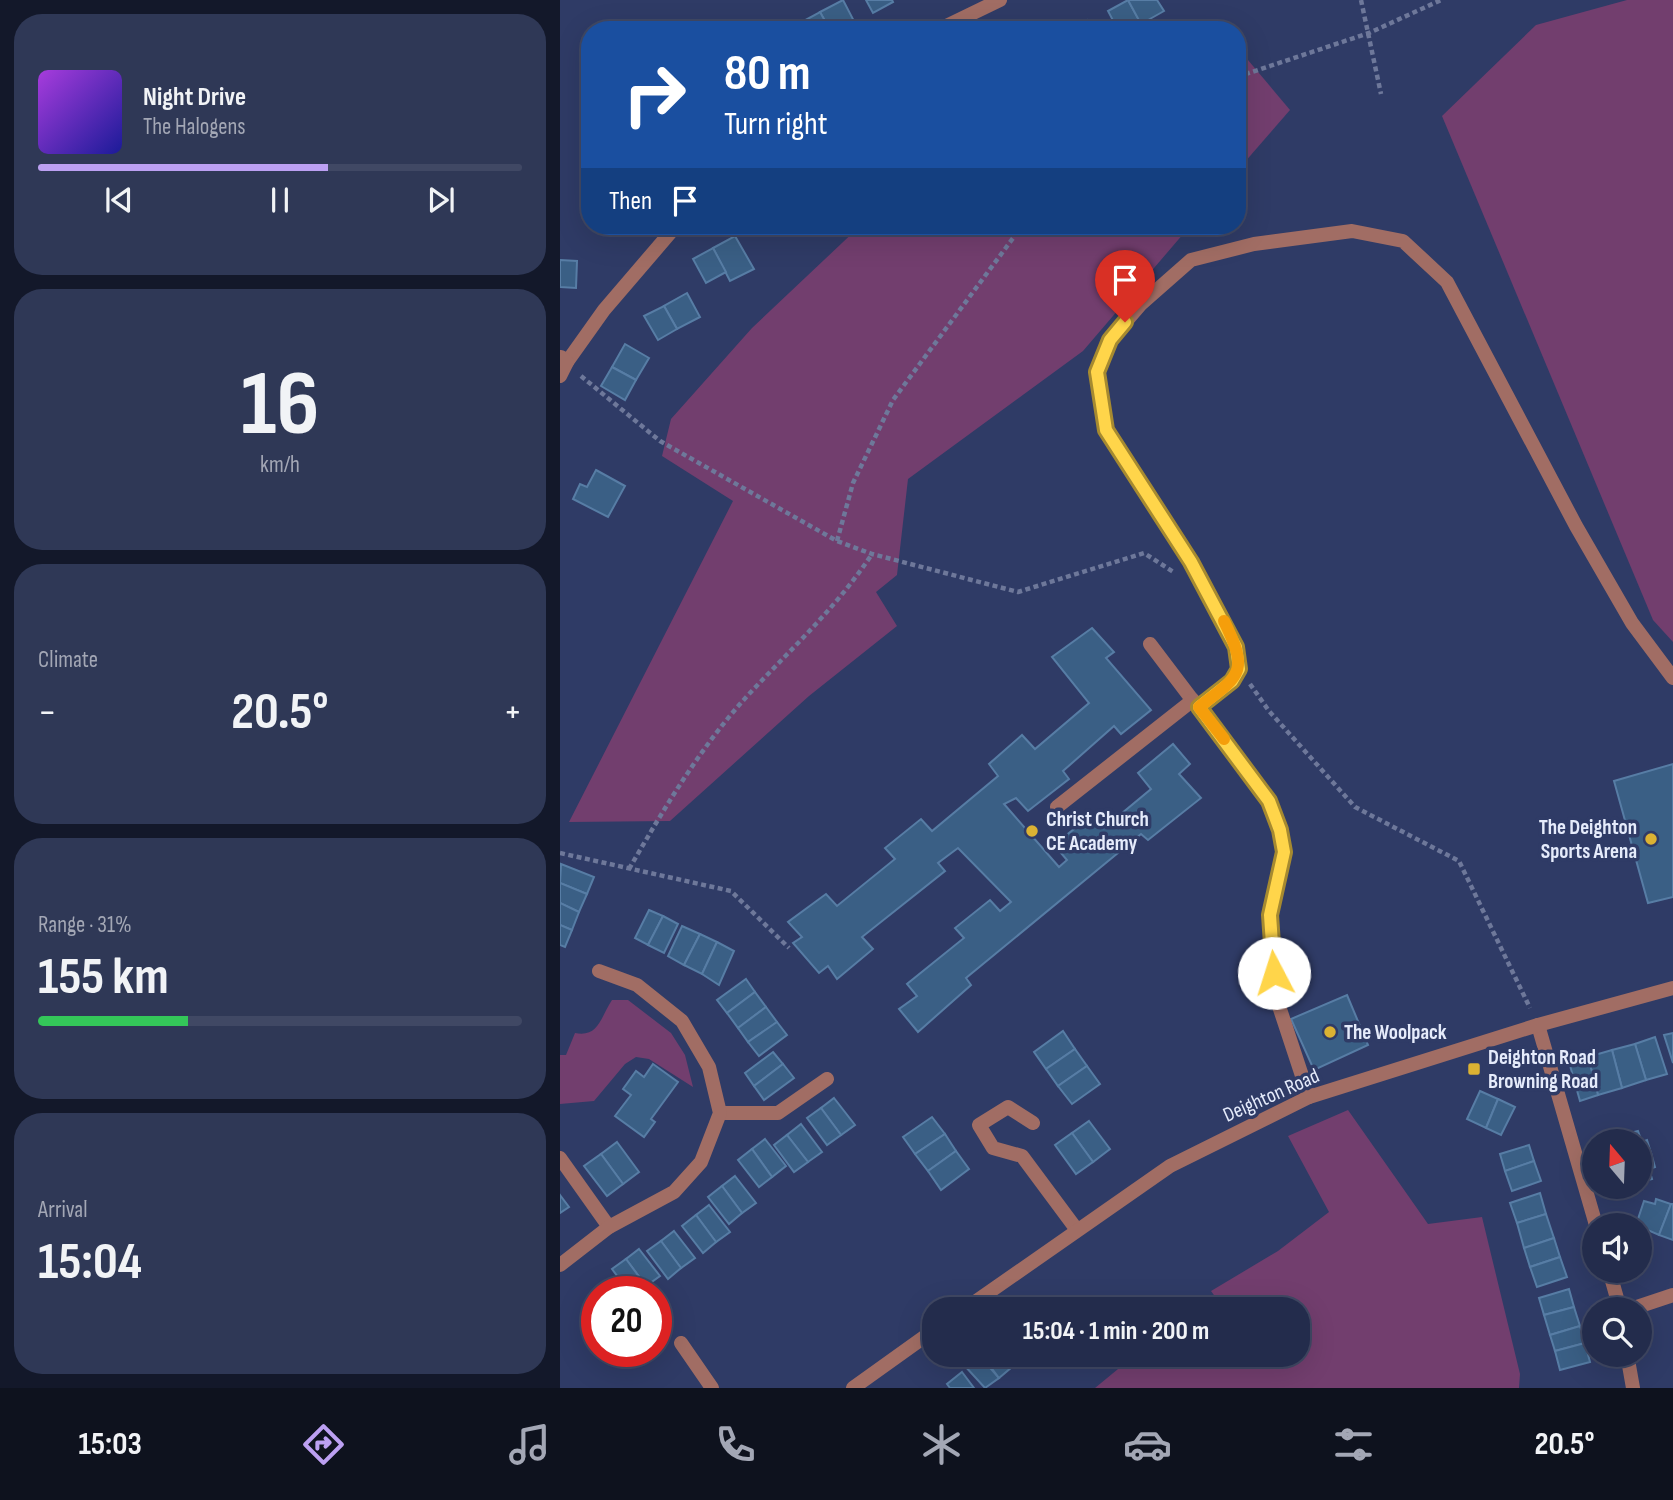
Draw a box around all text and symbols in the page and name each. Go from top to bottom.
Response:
text: 80 m [724,45,811,104]
icon: right [609,49,700,140]
text: Night Drive [143,82,246,113]
text: Turn right [724,105,828,144]
text: The Halogens [143,113,246,141]
icon: previous [100,181,138,219]
icon: pause [261,181,299,219]
icon: next [422,181,460,219]
icon: arrive [666,182,704,220]
text: Then [609,186,652,217]
pin [1095,250,1155,322]
icon: arrive [1106,261,1144,299]
text: 16 [241,351,319,460]
text: km/h [260,451,300,479]
text: Climate [38,646,98,674]
text: 20.5° [231,681,329,744]
text: − [38,690,57,735]
text: + [503,690,522,735]
place label: Christ Church CE Academy [1046,807,1149,856]
place label: The Deighton Sports Arena [1539,815,1637,864]
marker: Christ Church CE Academy [1024,823,1040,839]
marker: The Deighton Sports Arena [1643,831,1659,847]
text: Range · 31% [38,911,132,939]
position arrow [1237,936,1311,1010]
text: 155 km [38,946,169,1009]
place label: The Woolpack [1344,1020,1447,1045]
marker: The Woolpack [1322,1024,1338,1040]
place label: Deighton Road Browning Road [1488,1045,1598,1094]
marker: Deighton Road Browning Road [1466,1061,1482,1077]
street label: Deighton Road [1219,1063,1323,1128]
north arrow [1582,1129,1652,1199]
map controls [1582,1129,1652,1367]
text: Arrival [38,1196,87,1224]
button: sound [1582,1213,1652,1283]
text: 15:04 [38,1231,142,1294]
speed limit sign: 20 [581,1276,672,1367]
button: search [1582,1297,1652,1367]
text: 15:04 · 1 min · 200 m [1023,1316,1209,1347]
icon: directions [299,1420,348,1469]
icon: music [505,1420,554,1469]
icon: phone [711,1420,760,1469]
icon: climate [917,1420,966,1469]
icon: car [1123,1420,1172,1469]
icon: filters [1329,1420,1378,1469]
text: 15:03 [78,1425,142,1464]
text: 20.5° [1535,1425,1594,1464]

